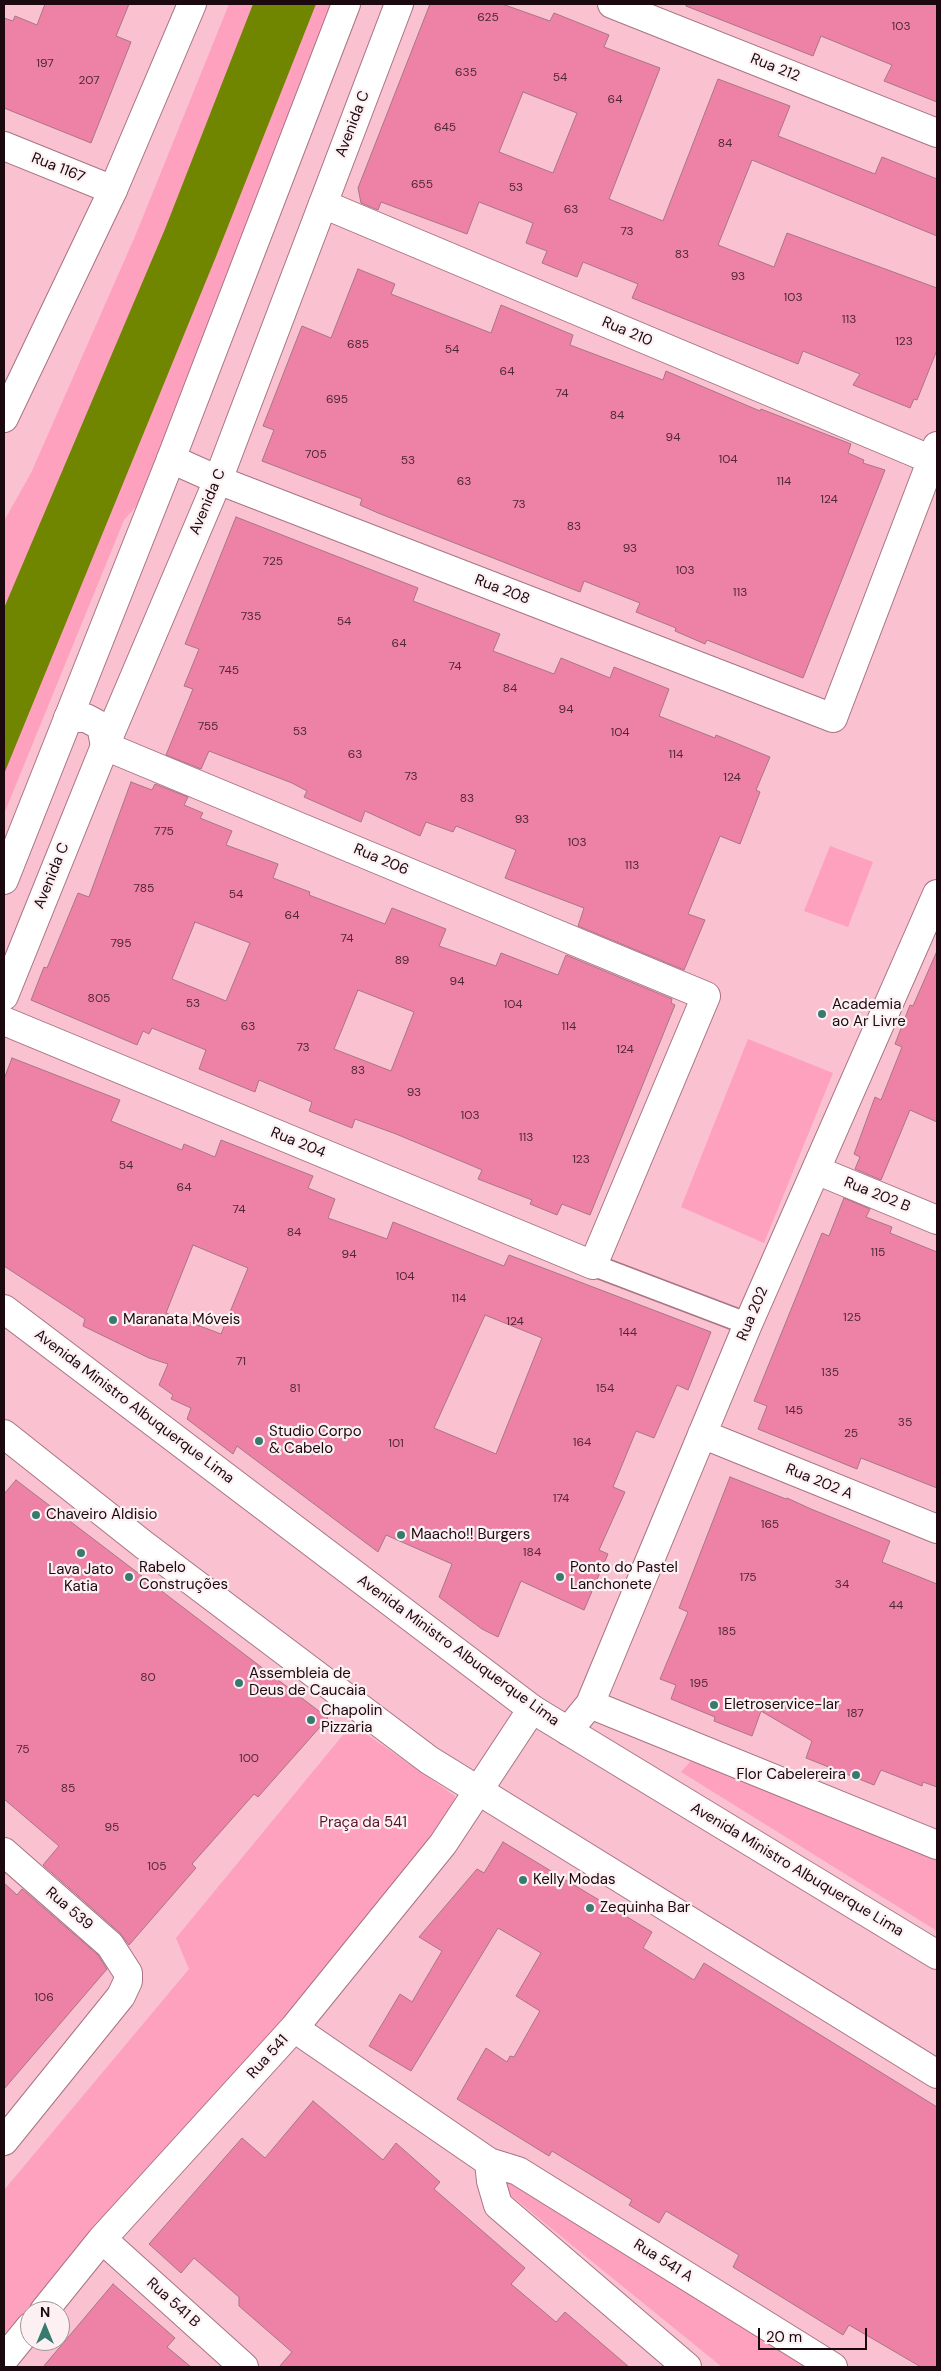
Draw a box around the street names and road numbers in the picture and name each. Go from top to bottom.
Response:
street label: Rua 212 [748,50,802,86]
street label: Avenida C [332,88,374,160]
street label: Rua 1167 [29,149,87,187]
street label: Rua 210 [599,313,655,351]
street label: Avenida C [186,466,230,538]
street label: Rua 208 [472,571,532,609]
street label: Avenida C [31,840,73,912]
street label: Rua 206 [351,840,411,880]
street label: Rua 204 [268,1124,328,1162]
street label: Rua 202 B [841,1174,913,1216]
street label: Rua 202 [734,1284,772,1344]
street label: Avenida Ministro Albuquerque Lima [31,1326,237,1488]
street label: Rua 202 A [783,1460,855,1504]
street label: Avenida Ministro Albuquerque Lima [353,1572,563,1730]
street label: Avenida Ministro Albuquerque Lima [687,1799,907,1941]
street label: Rua 539 [42,1884,96,1934]
street label: Rua 541 [244,2031,292,2083]
street label: Rua 541 A [630,2236,696,2286]
street label: Rua 541 B [143,2274,203,2332]

